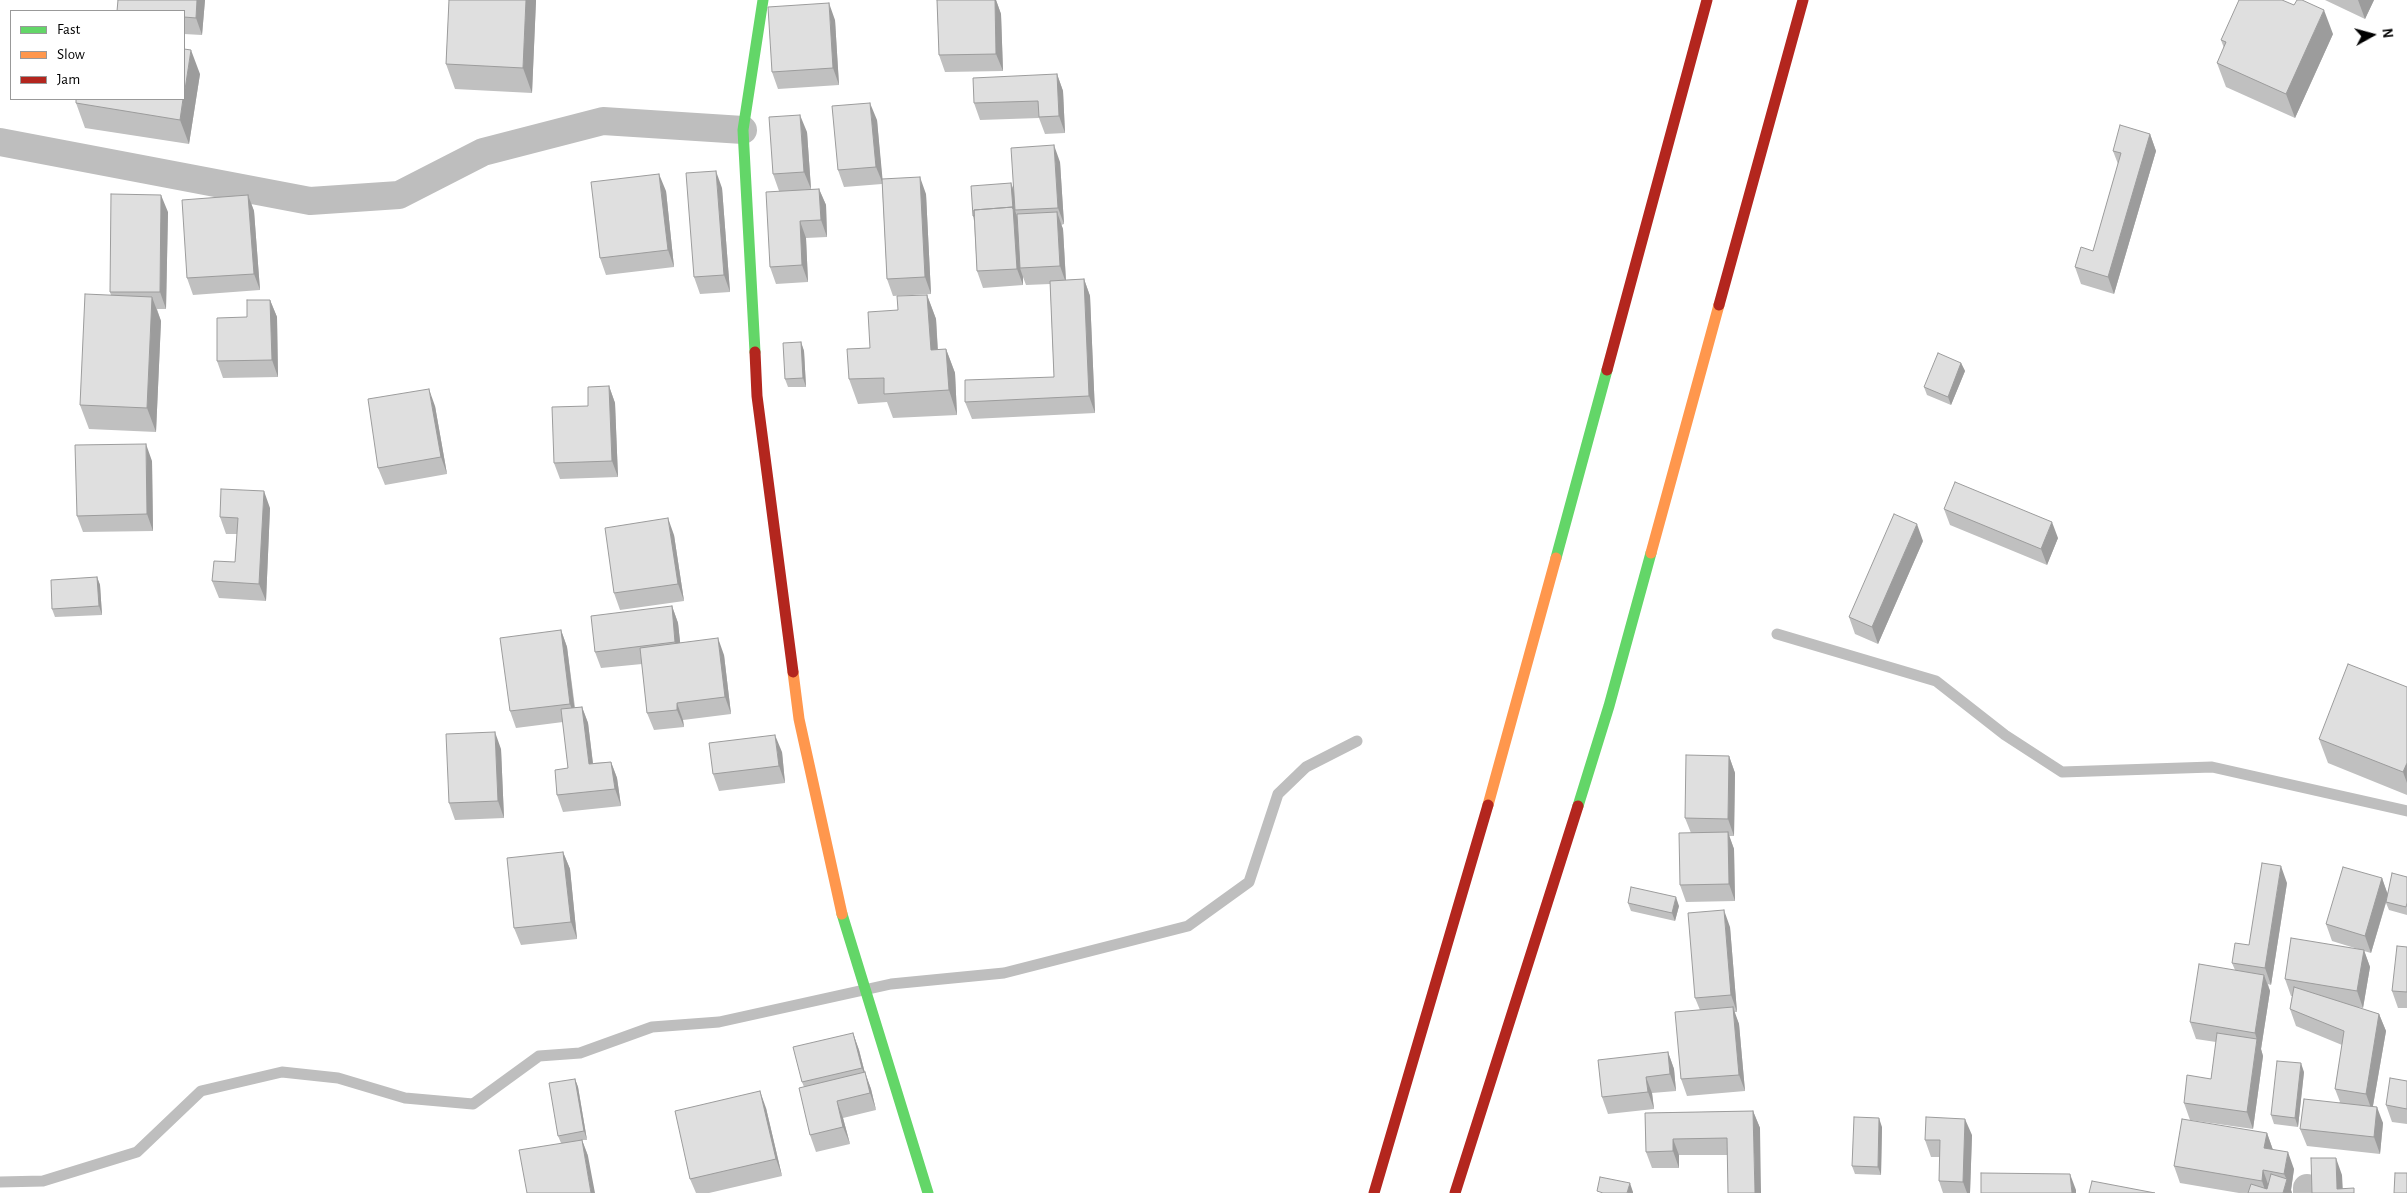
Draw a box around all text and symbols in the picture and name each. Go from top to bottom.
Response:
legend [10,10,185,100]
north arrow [2347,10,2397,60]
text: Fast [57,22,80,37]
text: N [2379,27,2394,39]
text: Slow [57,47,85,62]
text: Jam [57,72,80,87]

